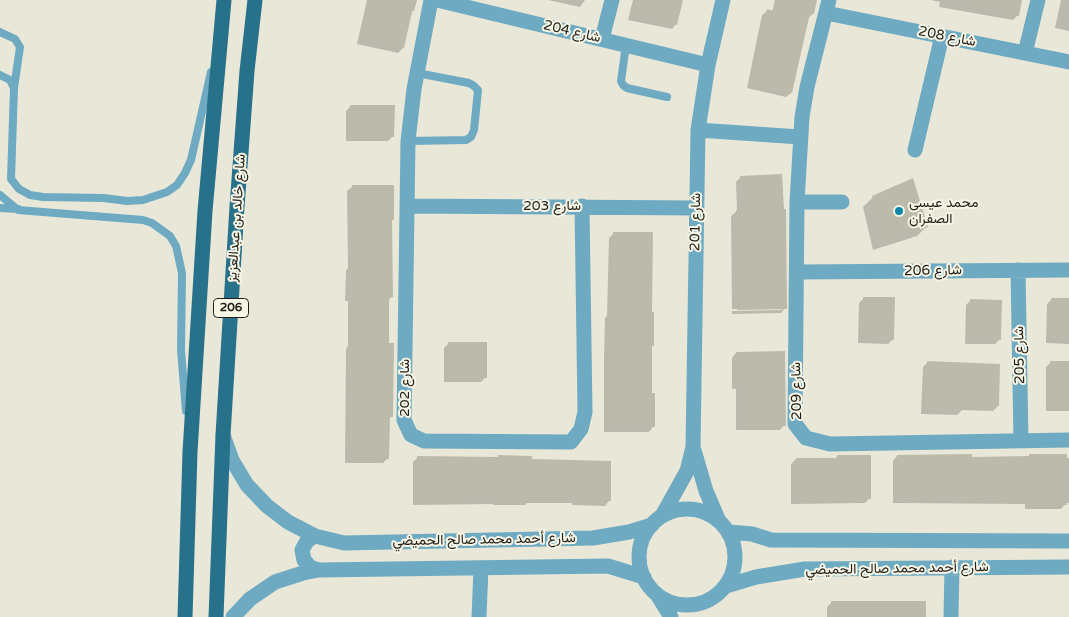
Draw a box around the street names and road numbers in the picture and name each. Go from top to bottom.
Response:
street label: شارع 204 [542,17,602,47]
street label: شارع 208 [917,23,977,51]
street label: شارع خالد بن عبدالعزيز [224,153,250,283]
street label: شارع 201 [687,193,705,251]
street label: شارع 203 [523,198,581,214]
street label: شارع 206 [904,262,962,280]
road number: 206 [214,298,248,318]
street label: شارع 205 [1011,326,1029,384]
street label: شارع 202 [397,359,413,417]
street label: شارع 209 [788,362,806,420]
street label: شارع أحمد محمد صالح الحميضي [392,530,576,550]
street label: شارع أحمد محمد صالح الحميضي [805,559,989,579]

